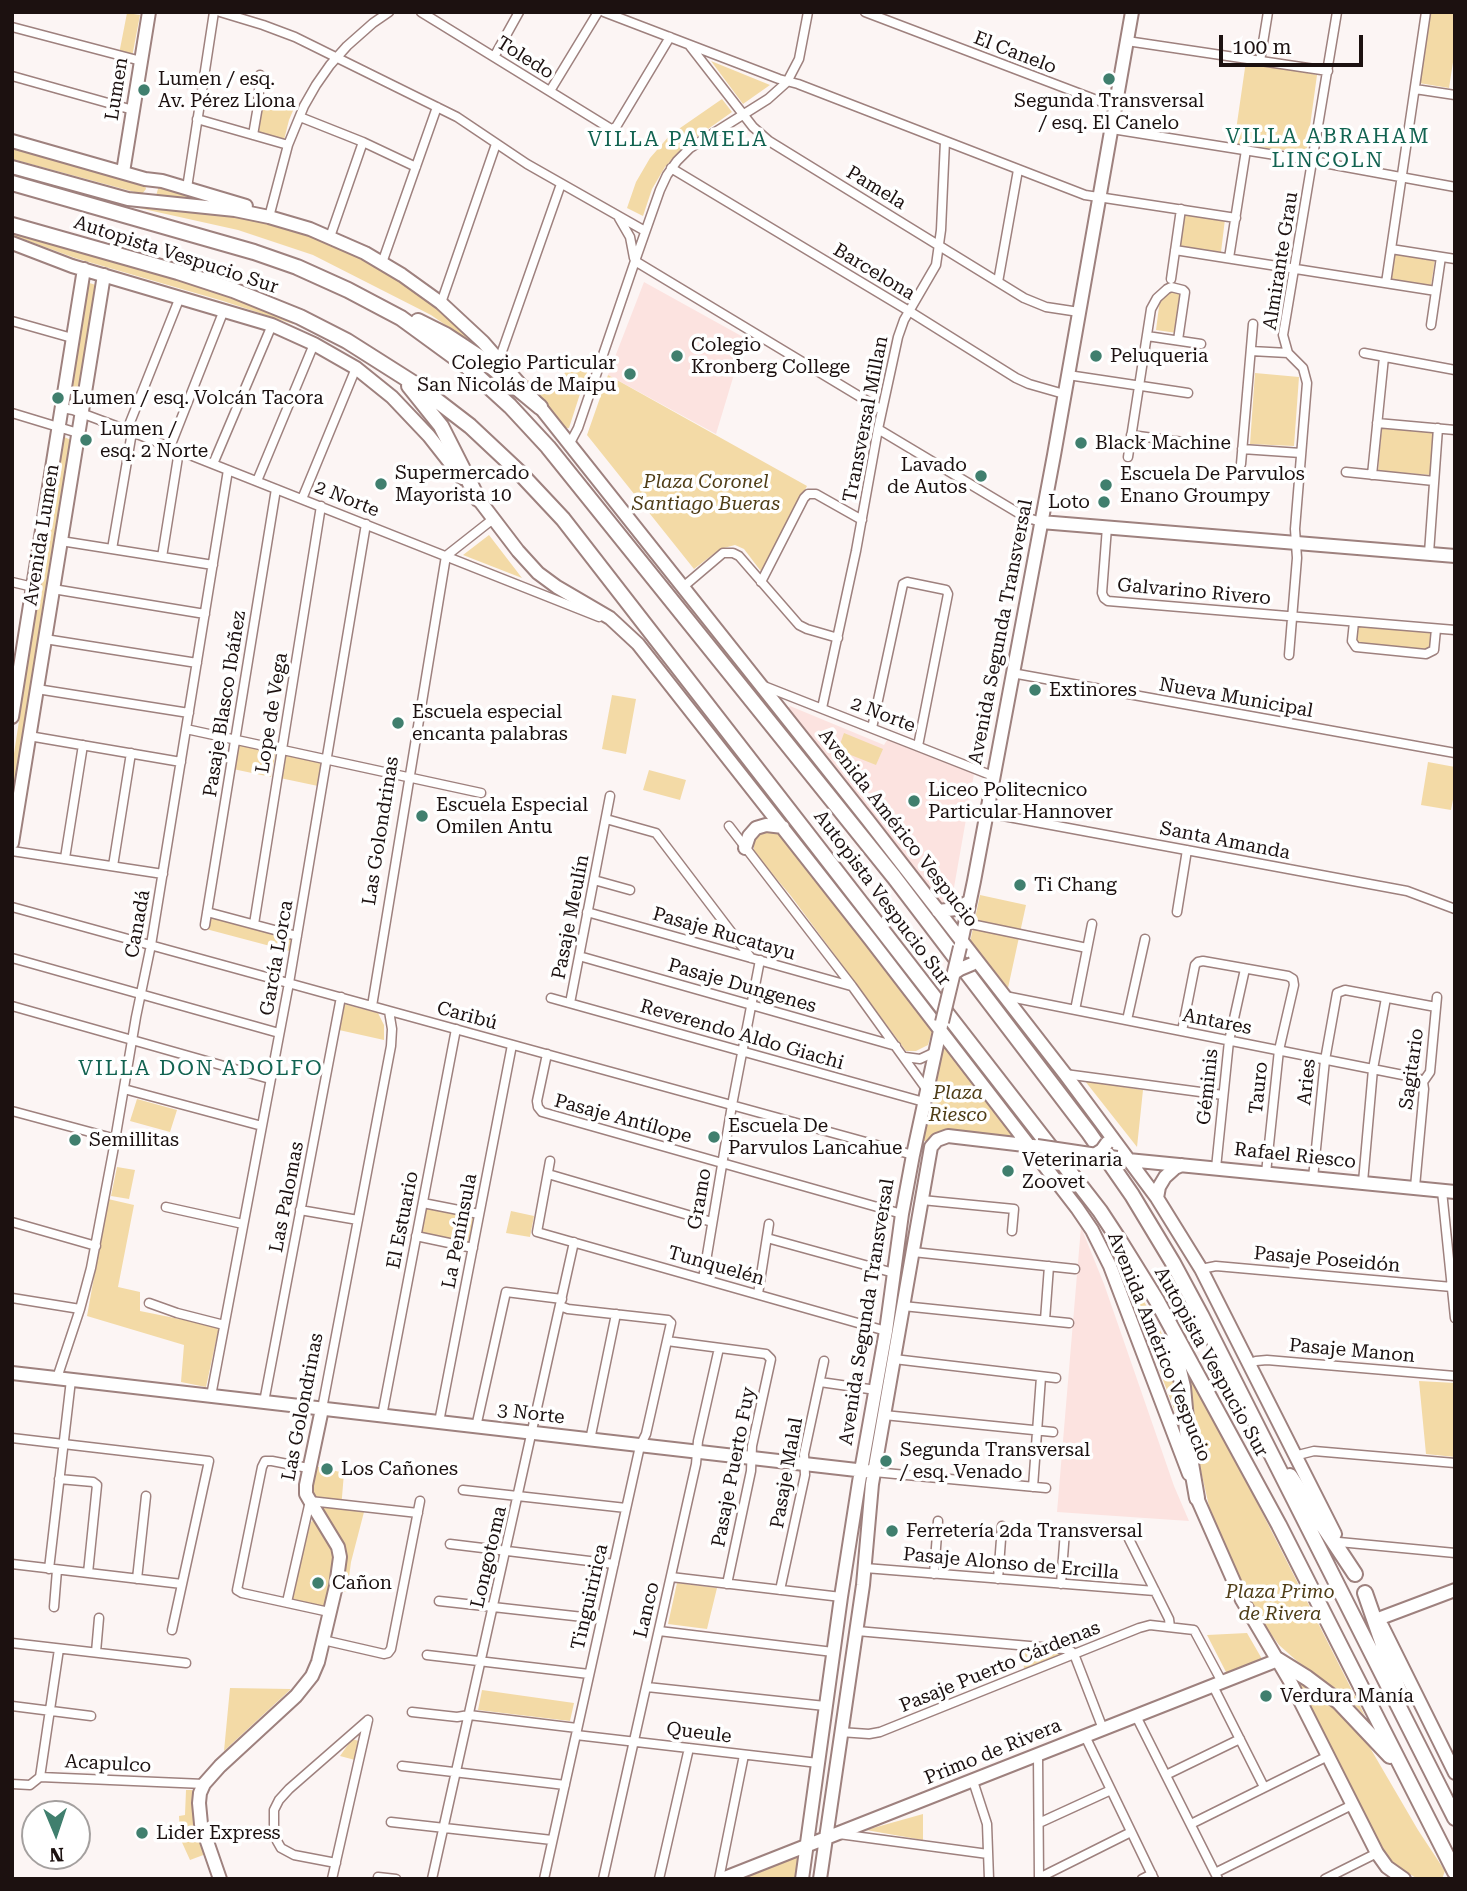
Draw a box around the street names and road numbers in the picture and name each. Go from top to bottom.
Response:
street label: El Canelo [970,27,1060,79]
street label: Toledo [492,32,558,84]
street label: Lumen [101,56,133,122]
street label: Pamela [842,161,910,215]
street label: Almirante Grau [1259,190,1303,332]
street label: Autopista Vespucio Sur [71,211,281,299]
street label: Barcelona [829,239,919,305]
street label: Transversal Millan [839,334,893,504]
street label: Avenida Lumen [20,463,64,607]
street label: 2 Norte [311,476,383,522]
street label: Avenida Segunda Transversal [964,498,1038,766]
street label: Galvarino Rivero [1116,574,1272,610]
street label: Pasaje Blasco Ibáñez [199,609,251,799]
street label: Lope de Vega [251,651,293,775]
street label: Nueva Municipal [1157,673,1315,723]
street label: 2 Norte [847,692,919,738]
street label: Avenida Américo Vespucio [813,724,983,932]
street label: Las Golondrinas [358,755,404,907]
street label: Autopista Vespucio Sur [809,806,955,990]
street label: Santa Amanda [1158,817,1292,865]
street label: Pasaje Meulín [548,853,594,981]
street label: Canadá [121,888,155,960]
street label: García Lorca [256,898,298,1018]
street label: Pasaje Rucatayu [650,903,798,965]
street label: Pasaje Dungenes [665,954,819,1018]
street label: Reverendo Aldo Giachi [637,995,847,1075]
street label: Caribú [434,997,500,1035]
street label: Antares [1181,1004,1253,1040]
street label: Sagitario [1395,1027,1429,1111]
street label: Géminis [1193,1048,1223,1126]
street label: Aries [1293,1058,1321,1106]
street label: Tauro [1245,1061,1273,1115]
street label: Pasaje Antílope [552,1090,694,1148]
street label: Rafael Riesco [1233,1138,1357,1174]
street label: Las Palomas [265,1140,309,1254]
street label: Gramo [683,1167,717,1231]
street label: El Estuario [382,1169,424,1271]
street label: La Península [438,1171,482,1291]
street label: Avenida Segunda Transversal [835,1177,899,1447]
street label: Avenida Américo Vespucio [1102,1229,1216,1465]
street label: Tunquelén [665,1241,767,1291]
street label: Pasaje Poseidón [1253,1242,1401,1278]
street label: Autopista Vespucio Sur [1149,1263,1273,1461]
street label: Las Golondrinas [277,1331,329,1483]
street label: Pasaje Manon [1288,1334,1416,1368]
street label: Pasaje Puerto Fuy [707,1385,761,1549]
street label: 3 Norte [496,1399,566,1429]
street label: Pasaje Malal [766,1416,808,1530]
street label: Longotoma [466,1504,512,1610]
street label: Tinguiririca [567,1542,613,1652]
street label: Pasaje Alonso de Ercilla [902,1543,1120,1585]
street label: Lanco [630,1580,664,1640]
street label: Pasaje Puerto Cárdenas [896,1616,1104,1718]
street label: Primo de Rivera [921,1714,1065,1790]
street label: Queule [665,1718,733,1748]
street label: Acapulco [64,1750,152,1778]

